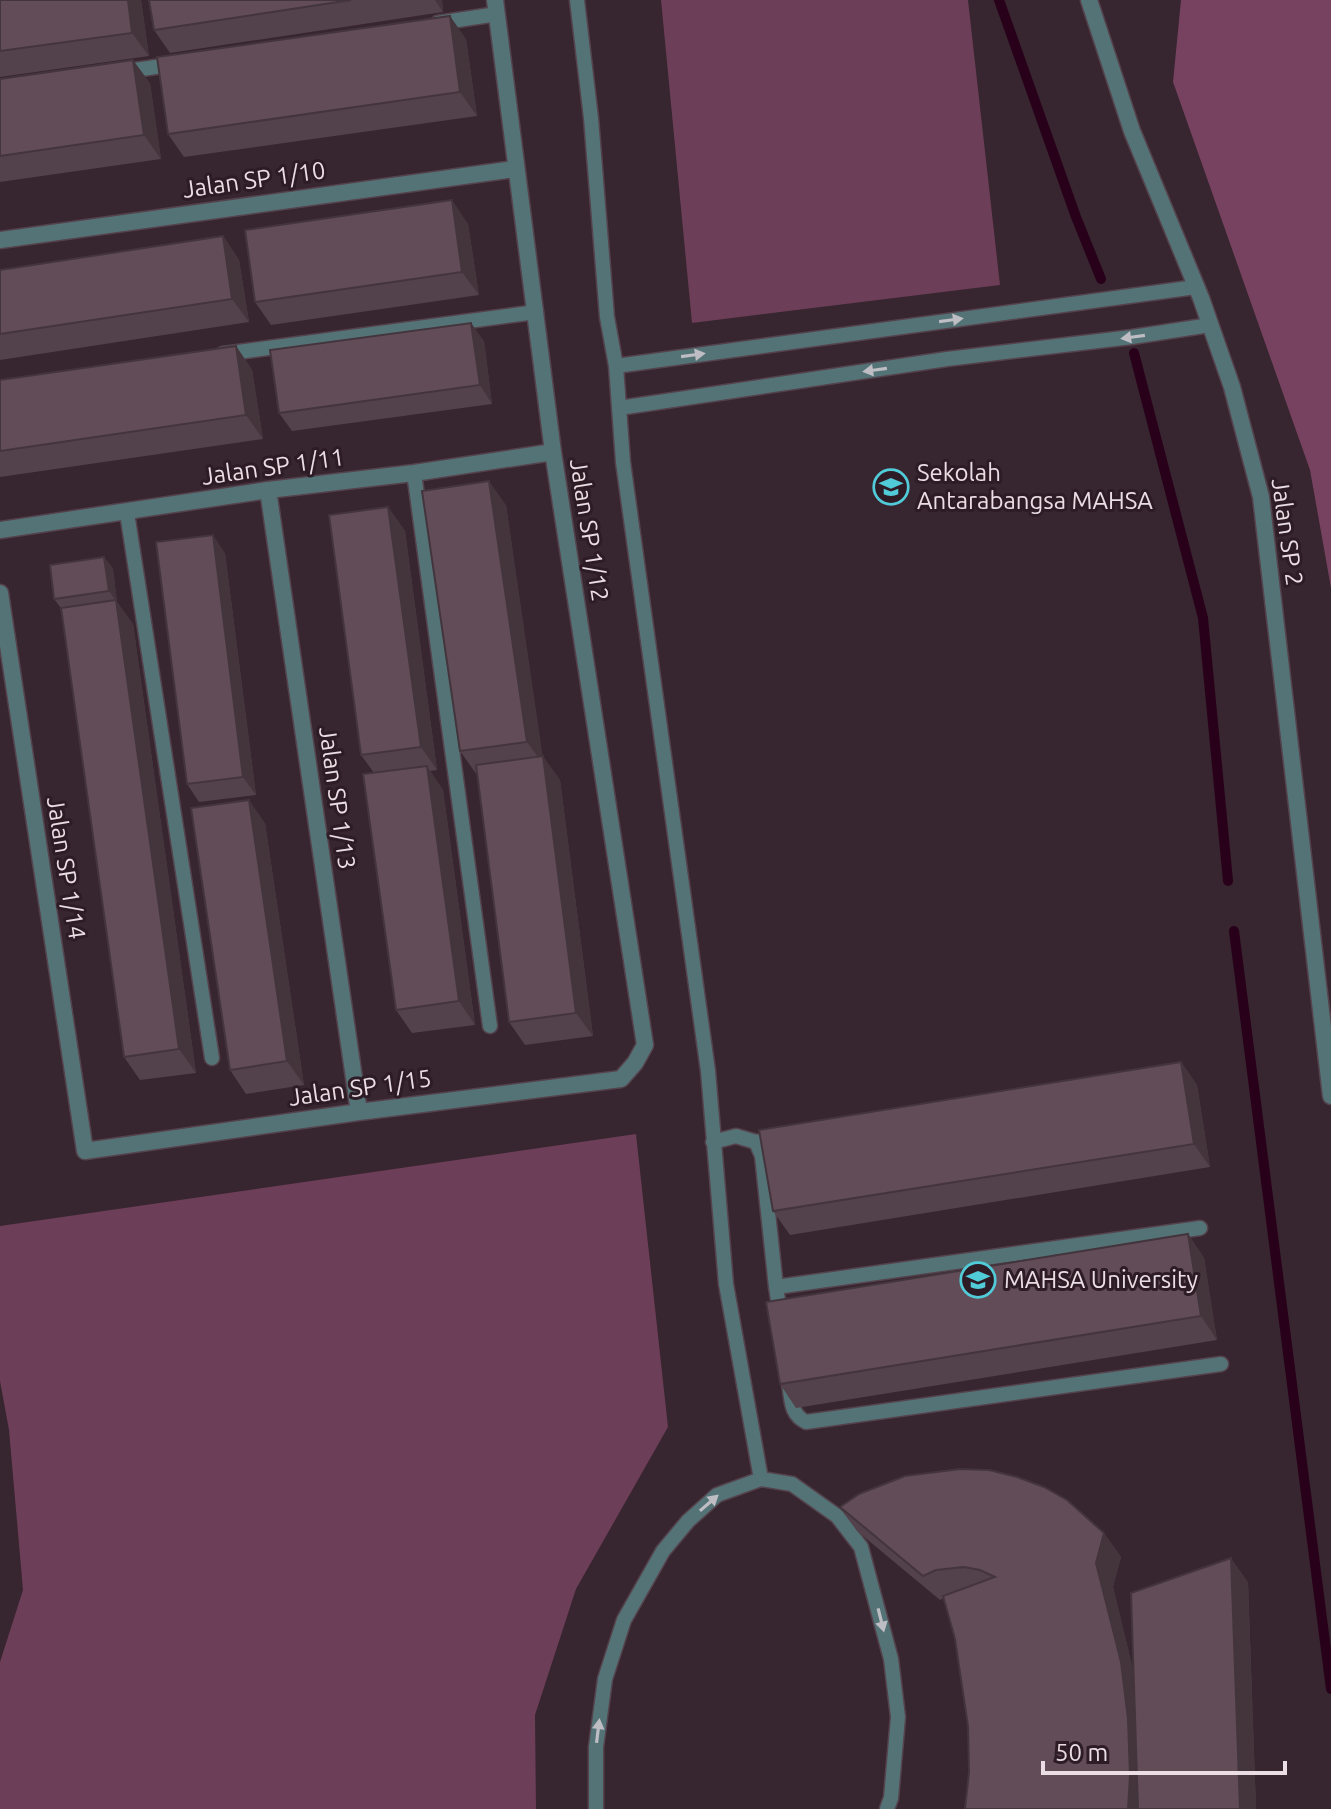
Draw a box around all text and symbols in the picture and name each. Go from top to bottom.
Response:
street label: Jalan SP 1/10 [181,156,327,203]
one-way arrow [939,313,964,326]
one-way arrow [1120,331,1145,344]
one-way arrow [681,348,706,361]
one-way arrow [862,364,887,377]
street label: Jalan SP 1/11 [200,443,346,490]
street label: Jalan SP 1/12 [565,457,614,603]
place label: Sekolah Antarabangsa MAHSA [917,459,1153,514]
school or university icon: Sekolah Antarabangsa MAHSA [872,468,910,506]
street label: Jalan SP 2 [1267,477,1308,587]
street label: Jalan SP 1/13 [314,725,361,871]
street label: Jalan SP 1/14 [42,795,91,941]
street label: Jalan SP 1/15 [287,1064,433,1111]
school or university icon: MAHSA University [959,1261,997,1299]
place label: MAHSA University [1004,1266,1198,1293]
one-way arrow [698,1495,718,1512]
one-way arrow [876,1607,888,1632]
one-way arrow [592,1718,605,1743]
scale bar [1043,1725,1285,1775]
text: 50 m [1055,1739,1108,1766]

